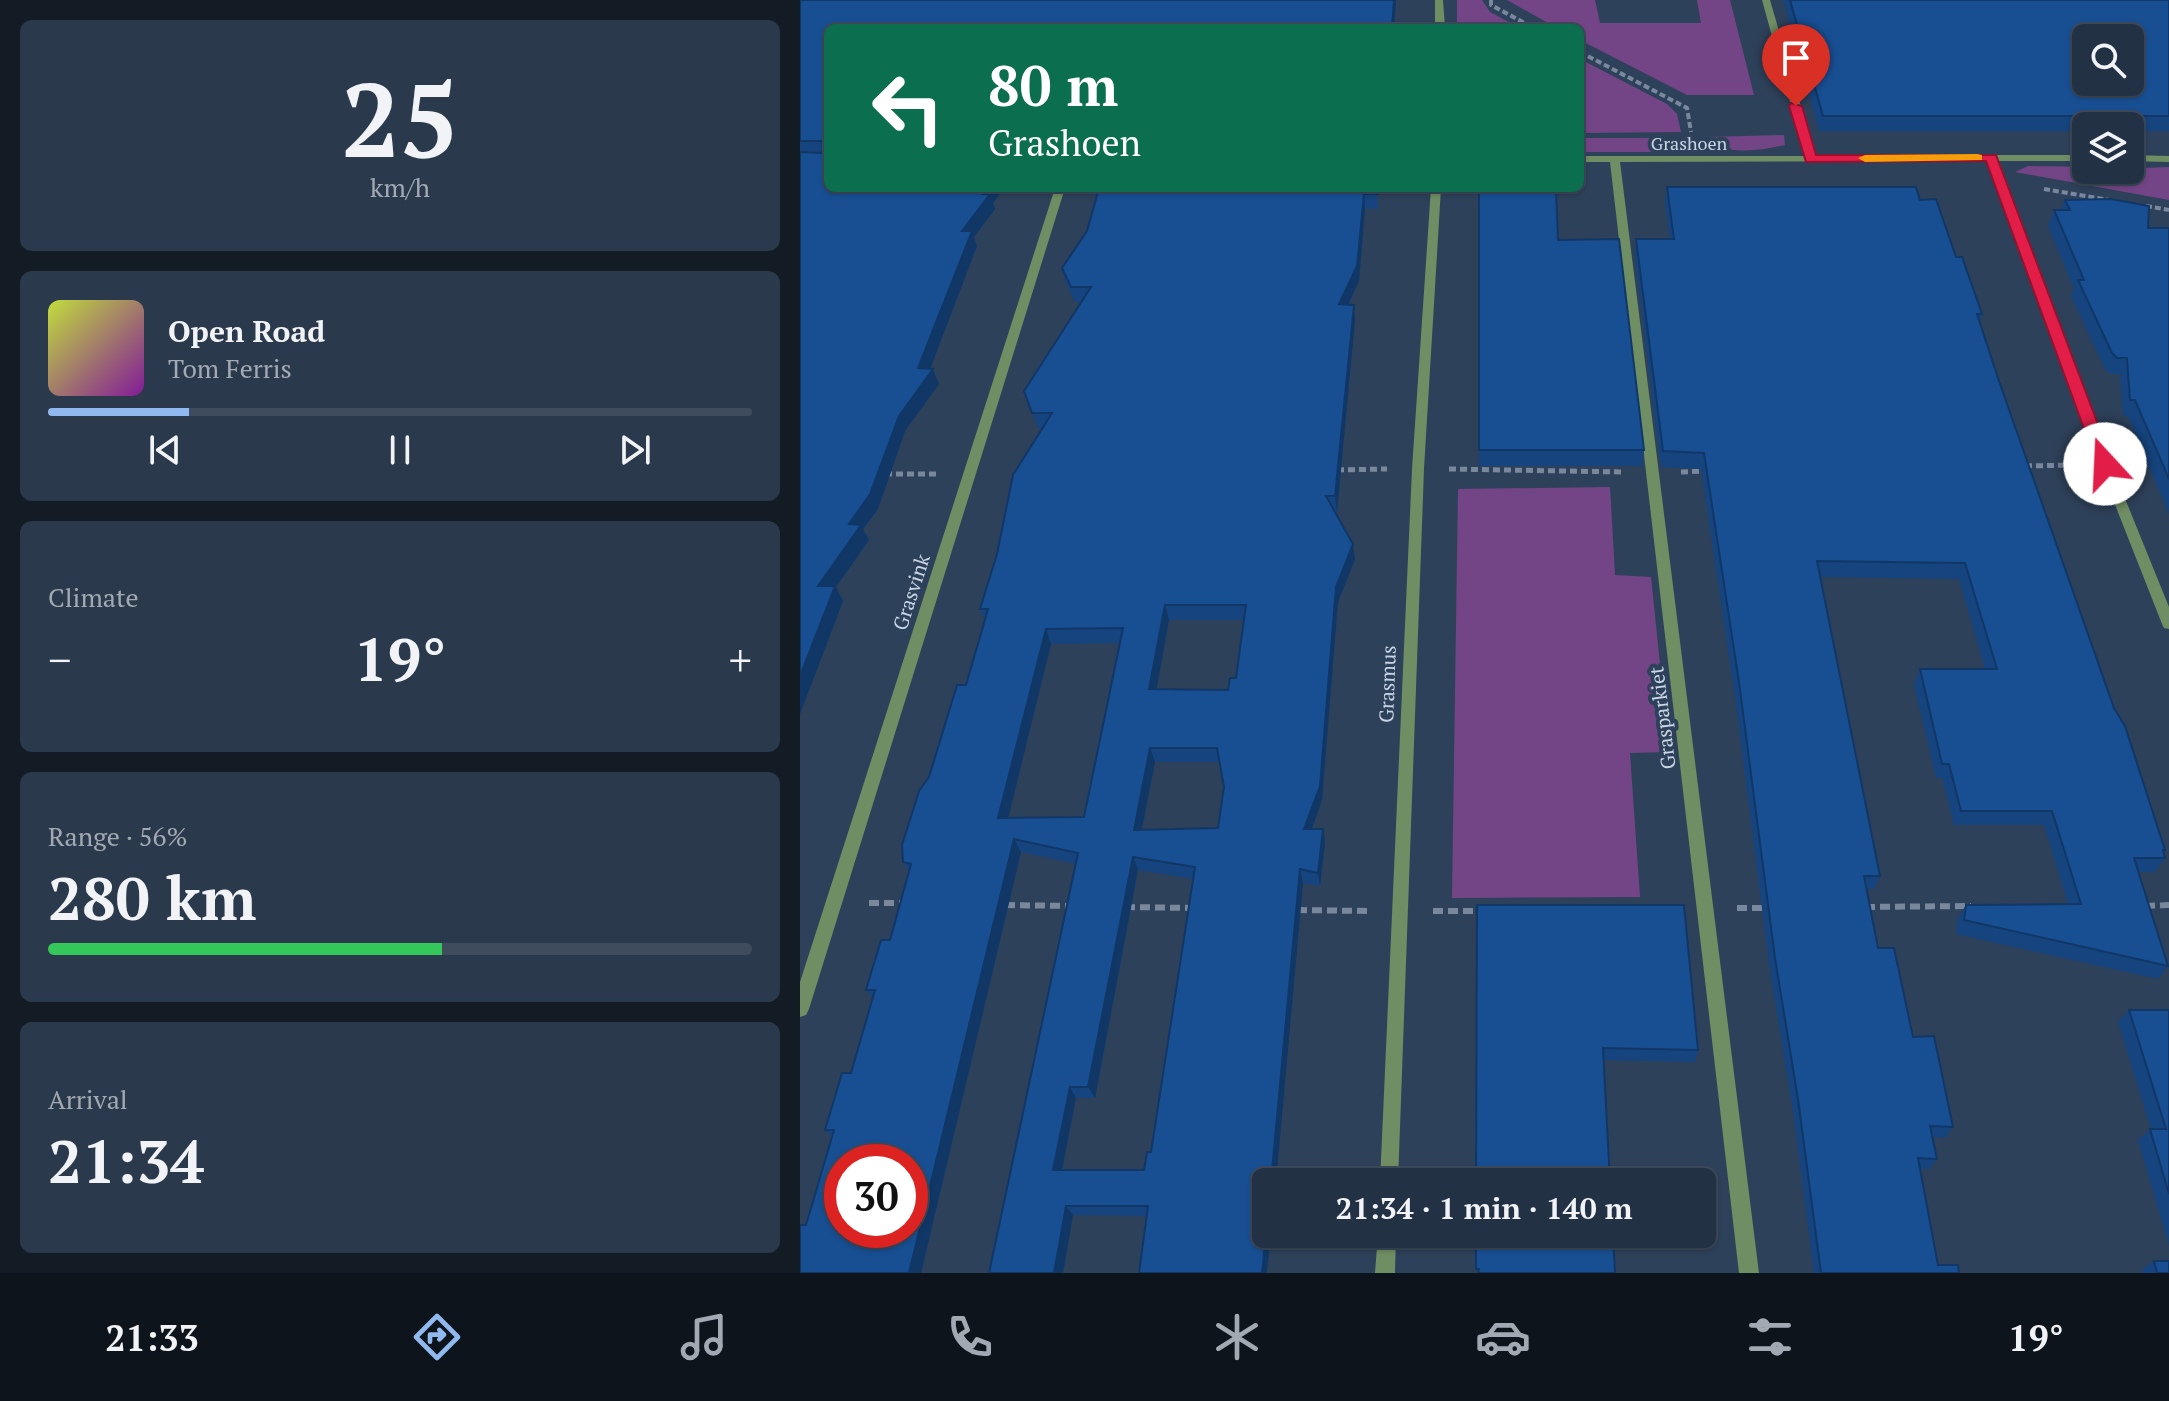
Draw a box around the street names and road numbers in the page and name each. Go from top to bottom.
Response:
street label: Grashoen [1651,131,1728,155]
street label: Grasvink [886,550,936,634]
street label: Grasmus [1372,645,1402,723]
street label: Grasparkiet [1642,665,1682,771]

